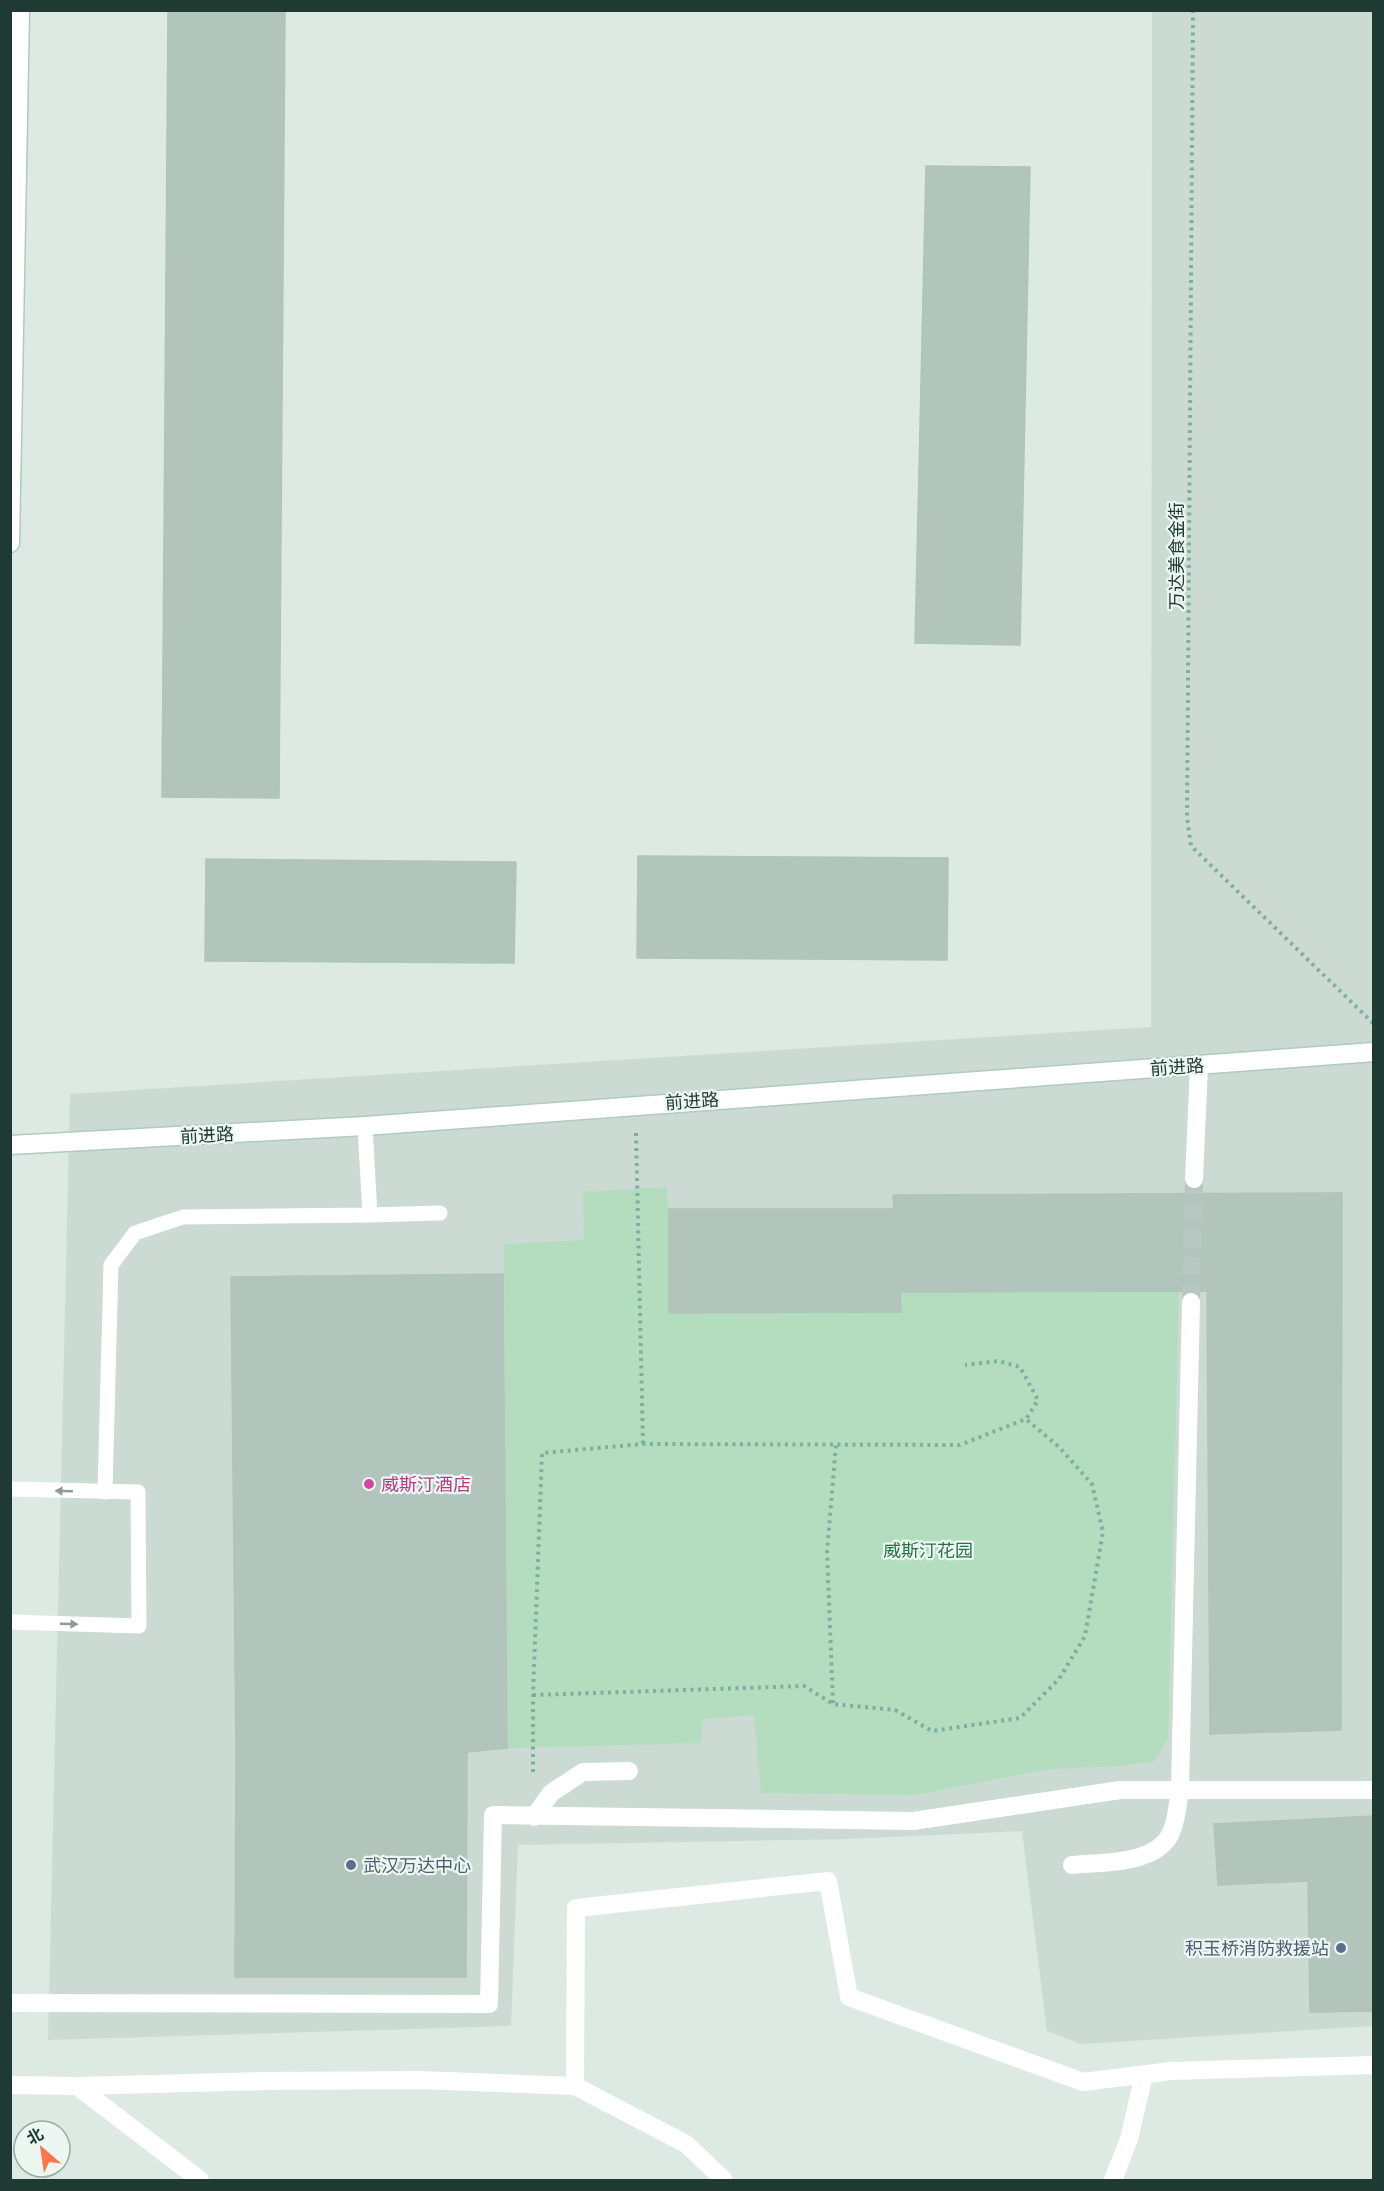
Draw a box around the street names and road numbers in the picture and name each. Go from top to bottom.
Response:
street label: 万达美食金街 [1165,502,1188,610]
street label: 前进路 [1149,1054,1205,1080]
street label: 前进路 [664,1088,720,1114]
street label: 前进路 [179,1122,235,1148]

